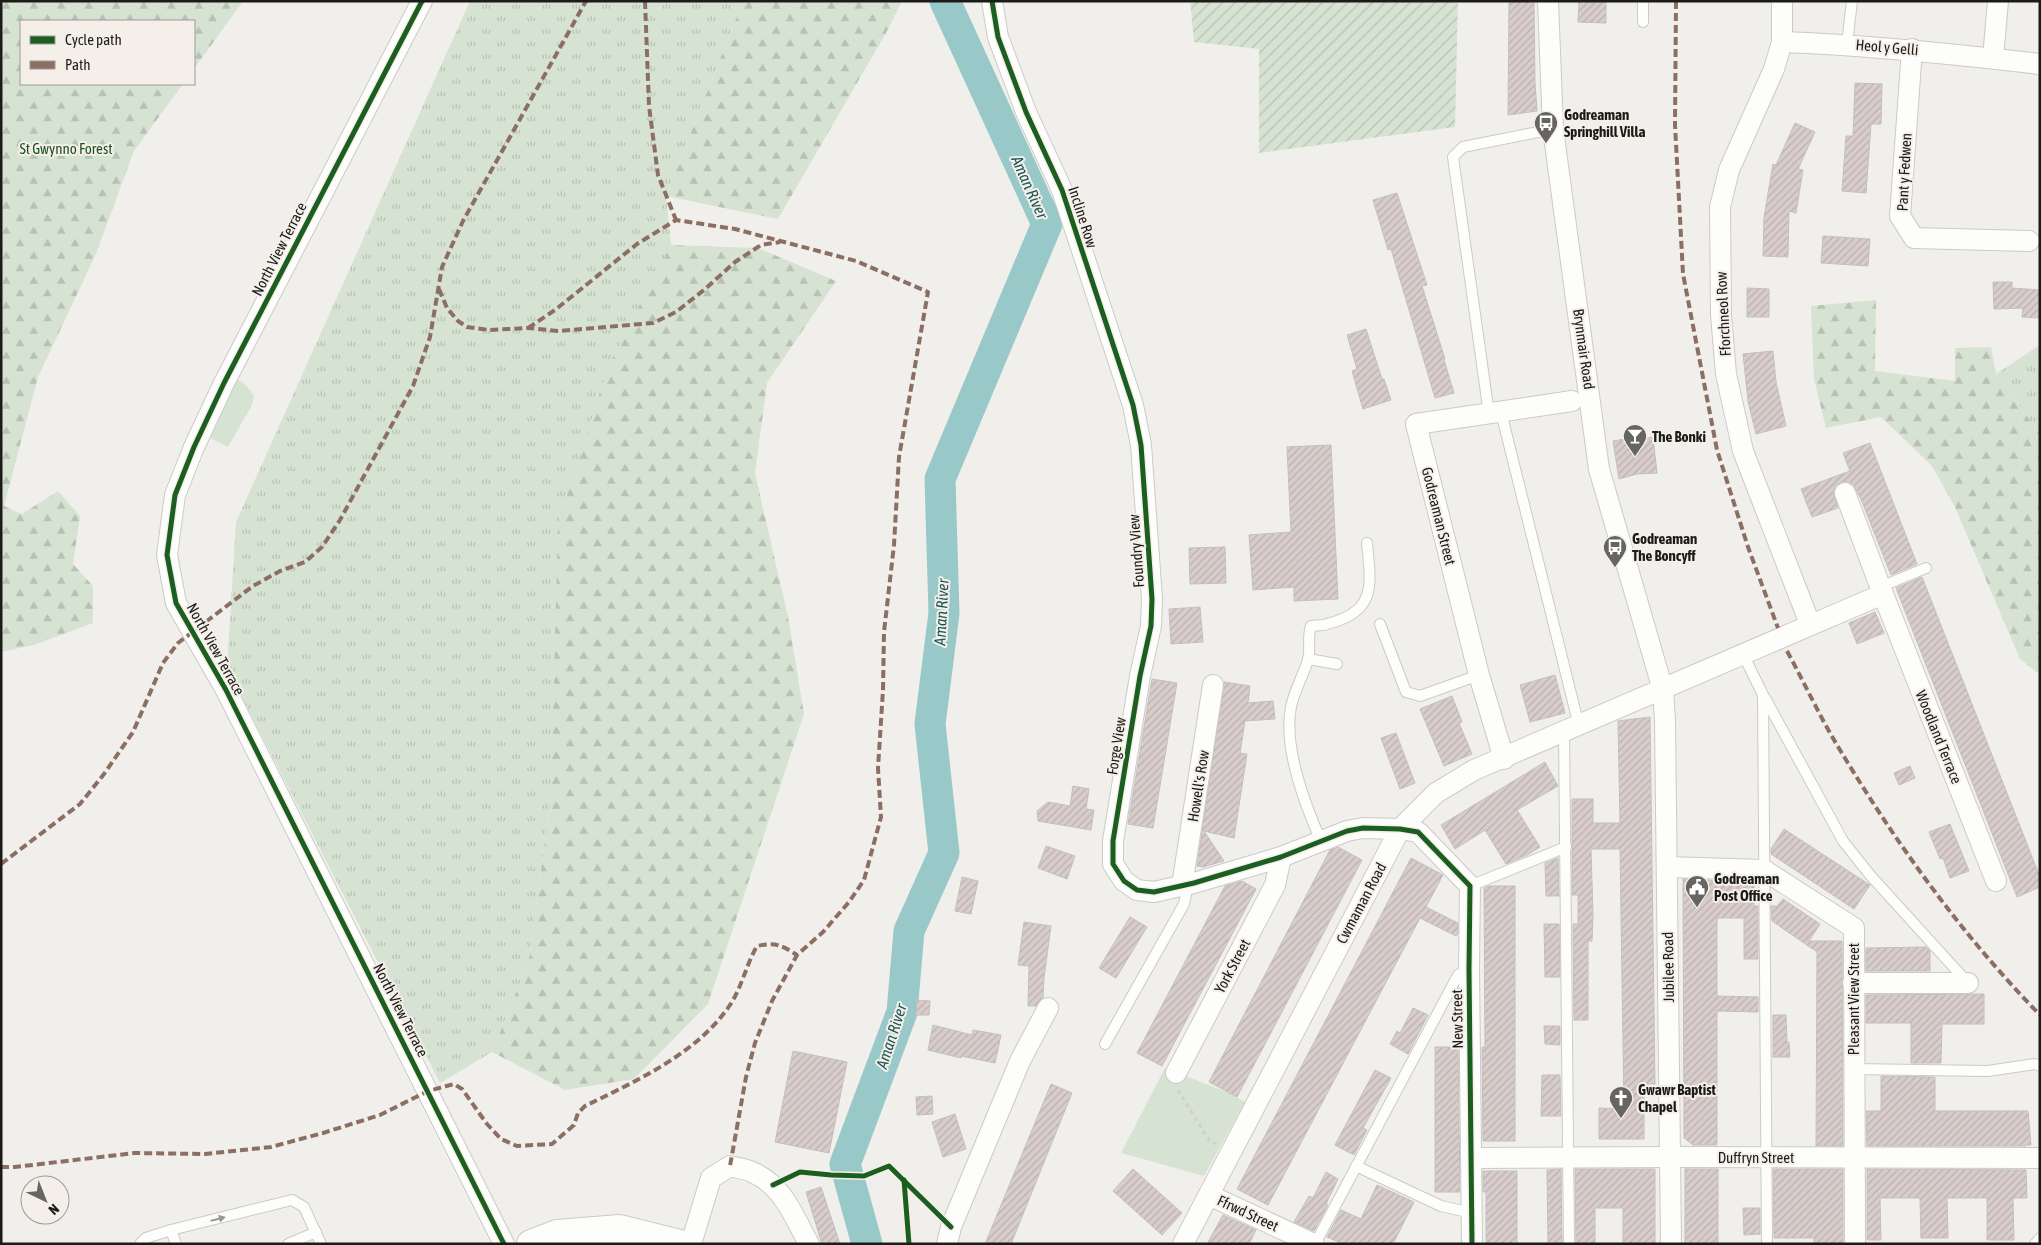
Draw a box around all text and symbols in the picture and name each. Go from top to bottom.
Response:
legend [20,20,195,85]
text: Cycle path [65,31,122,48]
street label: Heol y Gelli [1855,36,1919,58]
text: Path [65,56,91,73]
place label: Godreaman Springhill Villa [1564,106,1645,140]
bus stop icon: Godreaman Springhill Villa [1533,110,1559,144]
street label: Pant y Fedwen [1893,132,1915,212]
park label: St Gwynno Forest [19,140,113,157]
water label: Aman River [1008,152,1052,222]
street label: Incline Row [1065,184,1101,250]
street label: North View Terrace [248,199,310,299]
street label: Fforchneol Row [1712,271,1734,357]
street label: Brynmair Road [1570,308,1598,390]
bar icon: The Bonki [1622,423,1648,457]
place label: The Bonki [1652,428,1706,445]
street label: Godreaman Street [1419,465,1459,567]
street label: Foundry View [1125,514,1147,588]
place label: Godreaman The Boncyff [1632,530,1697,564]
bus stop icon: Godreaman The Boncyff [1602,534,1628,568]
water label: Aman River [930,577,952,647]
street label: North View Terrace [184,600,248,698]
street label: Woodland Terrace [1912,688,1966,786]
street label: Forge View [1103,716,1129,776]
street label: Howell's Row [1184,749,1212,823]
street label: Cwmaman Road [1333,860,1389,946]
place label: Godreaman Post Office [1714,870,1779,904]
public building icon: Godreaman Post Office [1684,874,1710,908]
street label: Jubilee Road [1659,932,1677,1002]
street label: York Street [1211,936,1253,996]
street label: Pleasant View Street [1845,943,1862,1055]
street label: North View Terrace [370,960,432,1060]
street label: New Street [1448,989,1466,1049]
water label: Aman River [872,1000,910,1072]
place label: Gwawr Baptist Chapel [1638,1081,1716,1115]
church icon: Gwawr Baptist Chapel [1608,1085,1634,1119]
street label: Duffryn Street [1718,1149,1794,1166]
north arrow [20,1175,70,1225]
street label: Ffrwd Street [1215,1191,1281,1235]
text: N [45,1201,62,1218]
one-way arrow [211,1214,226,1222]

